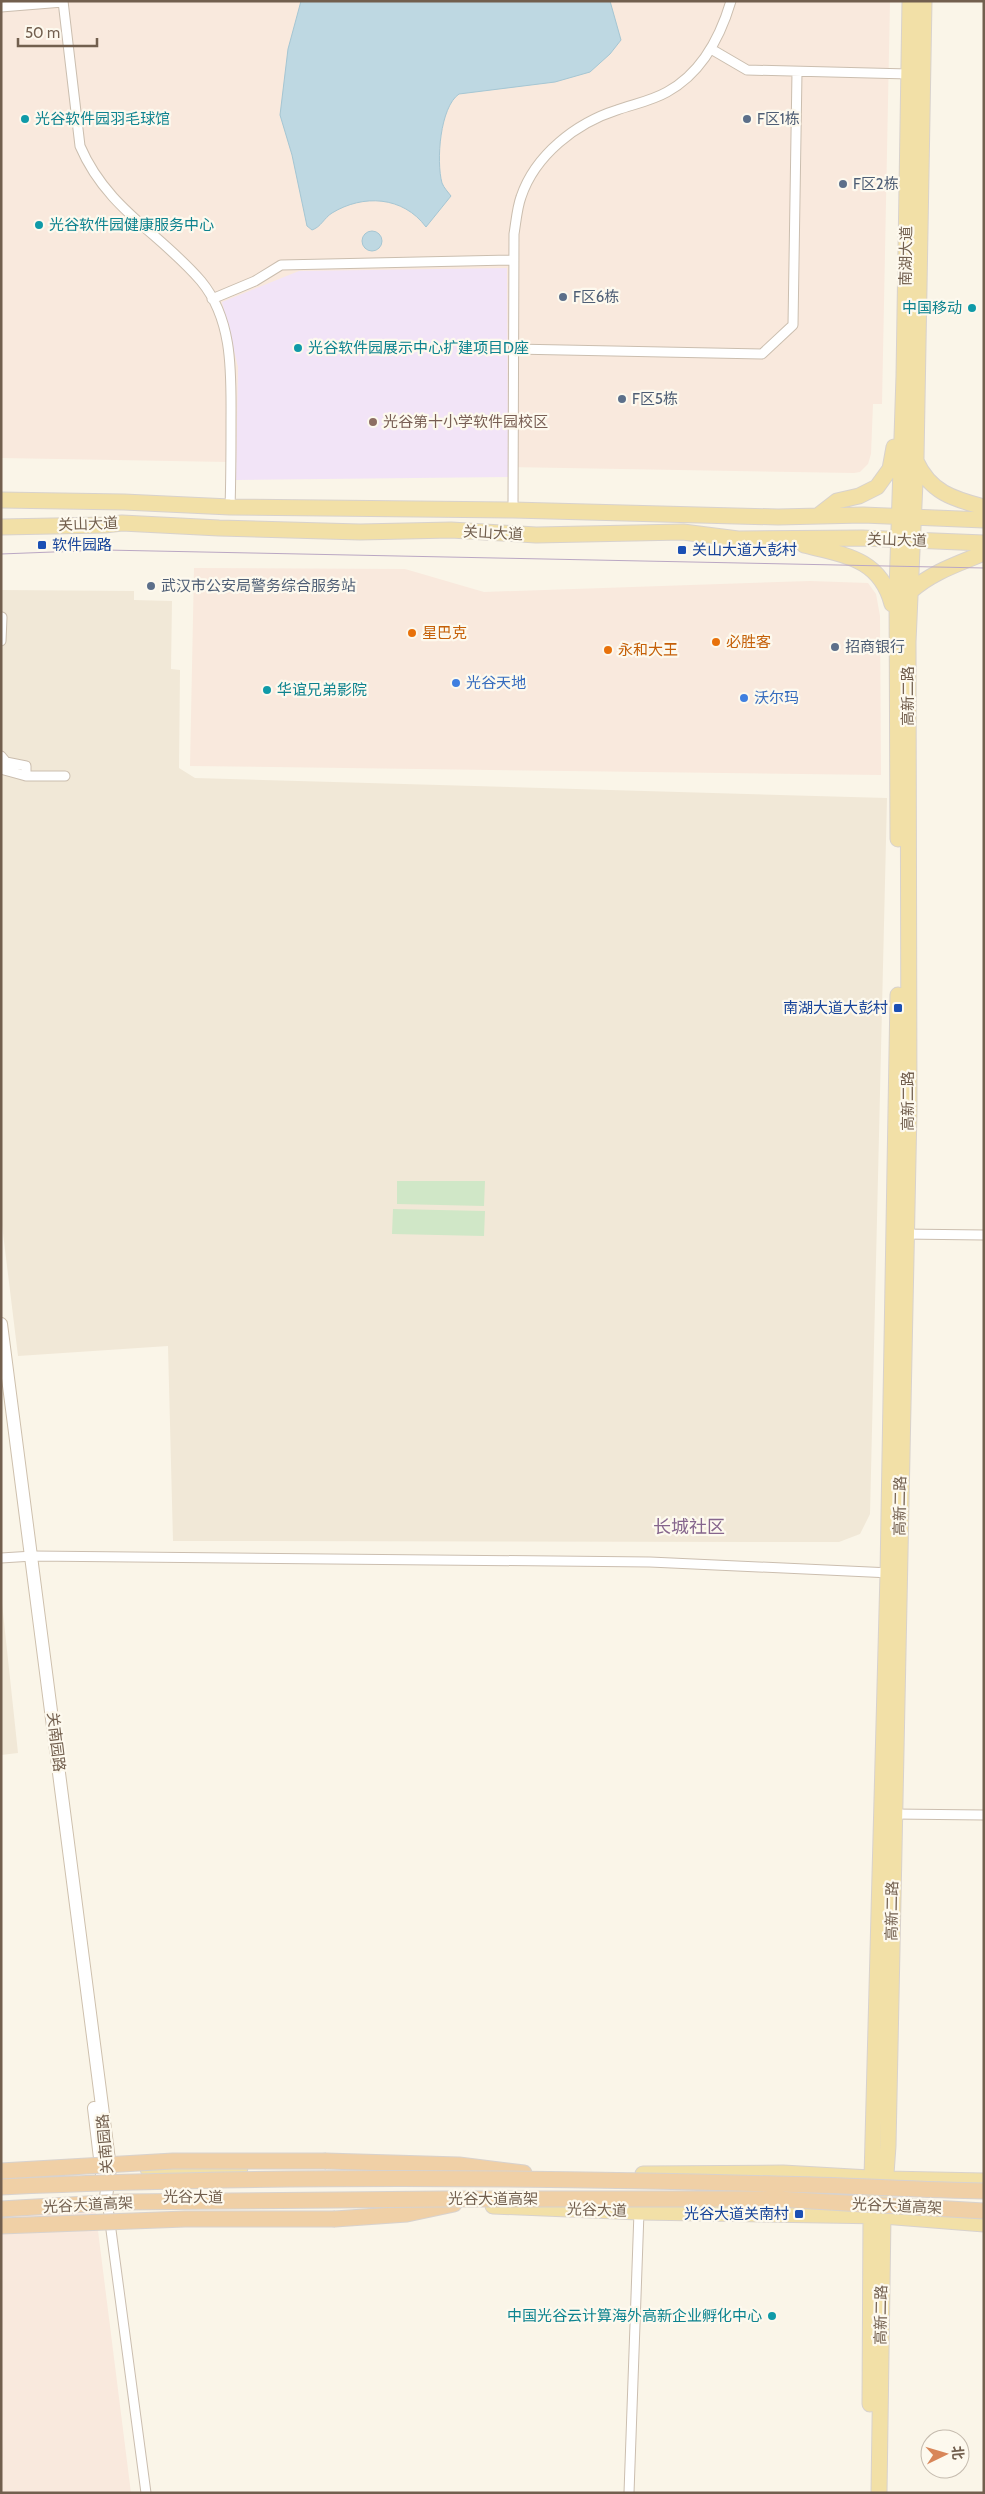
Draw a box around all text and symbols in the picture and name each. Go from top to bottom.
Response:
scale bar [18,15,96,47]
text: 50 m [25,24,60,42]
place label: 光谷软件园羽毛球馆 [35,110,170,128]
place label: F区1栋 [757,110,800,128]
marker: 光谷软件园羽毛球馆 [19,113,31,125]
marker: F区1栋 [741,113,753,125]
place label: F区2栋 [853,175,899,193]
marker: F区2栋 [837,178,849,190]
place label: 光谷软件园健康服务中心 [49,216,214,234]
marker: 光谷软件园健康服务中心 [33,219,45,231]
street label: 南湖大道 [896,226,916,286]
place label: F区6栋 [573,288,619,306]
marker: F区6栋 [557,291,569,303]
place label: 中国移动 [902,299,962,317]
marker: 中国移动 [966,302,978,314]
place label: 光谷软件园展示中心扩建项目D座 [308,339,529,357]
marker: 光谷软件园展示中心扩建项目D座 [292,342,304,354]
place label: F区5栋 [632,390,678,408]
marker: F区5栋 [616,393,628,405]
place label: 光谷第十小学软件园校区 [383,413,548,431]
marker: 光谷第十小学软件园校区 [367,416,379,428]
street label: 关山大道 [58,514,118,534]
street label: 关山大道 [463,522,523,544]
street label: 关山大道 [867,530,927,550]
place label: 软件园路 [52,536,112,554]
marker: 软件园路 [36,539,48,551]
place label: 关山大道大彭村 [692,541,797,559]
marker: 关山大道大彭村 [676,544,688,556]
place label: 武汉市公安局警务综合服务站 [161,577,356,595]
marker: 武汉市公安局警务综合服务站 [145,580,157,592]
place label: 星巴克 [422,624,467,642]
marker: 星巴克 [406,627,418,639]
place label: 必胜客 [726,633,771,651]
marker: 必胜客 [710,636,722,648]
place label: 招商银行 [845,638,905,656]
place label: 永和大王 [618,641,678,659]
marker: 招商银行 [829,641,841,653]
marker: 永和大王 [602,644,614,656]
street label: 高新二路 [899,666,917,726]
place label: 光谷天地 [466,674,526,692]
marker: 光谷天地 [450,677,462,689]
place label: 华谊兄弟影院 [277,681,367,699]
marker: 华谊兄弟影院 [261,684,273,696]
place label: 沃尔玛 [754,689,799,707]
marker: 沃尔玛 [738,692,750,704]
place label: 南湖大道大彭村 [783,999,888,1017]
marker: 南湖大道大彭村 [892,1002,904,1014]
street label: 高新二路 [899,1071,917,1131]
street label: 高新二路 [890,1476,910,1536]
district label: 长城社区 [653,1516,725,1538]
street label: 关南园路 [43,1711,69,1773]
street label: 高新二路 [882,1881,902,1941]
street label: 关南园路 [93,2113,117,2175]
street label: 光谷大道 [163,2187,223,2207]
street label: 光谷大道高架 [448,2190,538,2208]
street label: 光谷大道高架 [43,2194,133,2216]
street label: 光谷大道高架 [852,2195,942,2217]
street label: 光谷大道 [567,2200,627,2220]
place label: 光谷大道关南村 [684,2205,789,2223]
marker: 光谷大道关南村 [793,2208,805,2220]
street label: 高新二路 [871,2285,891,2345]
place label: 中国光谷云计算海外高新企业孵化中心 [507,2307,762,2325]
marker: 中国光谷云计算海外高新企业孵化中心 [766,2310,778,2322]
north arrow [920,2429,970,2479]
text: 北 [948,2445,968,2461]

